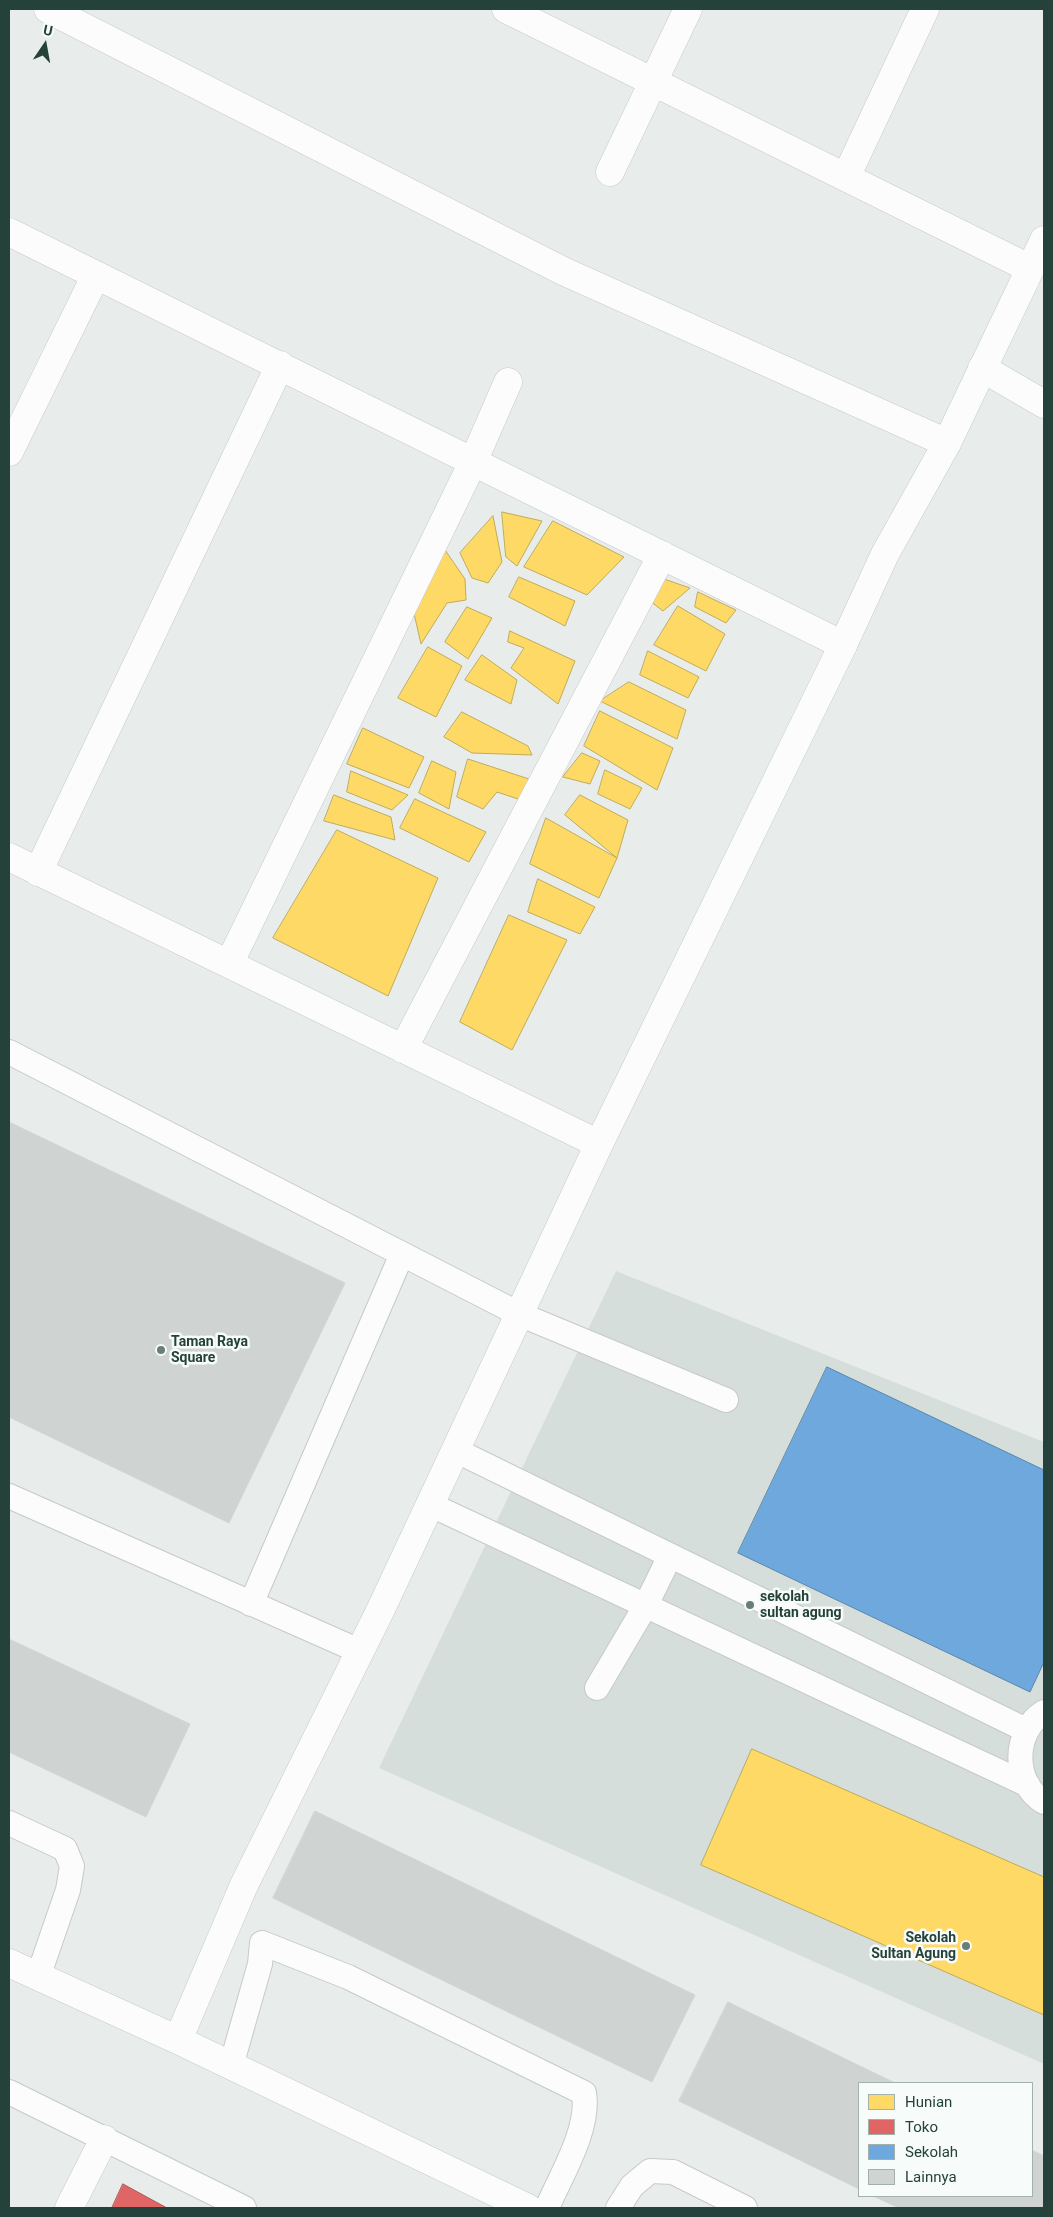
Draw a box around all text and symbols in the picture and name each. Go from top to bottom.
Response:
north arrow [20,20,70,70]
text: U [42,22,54,39]
place label: Taman Raya Square [171,1334,248,1366]
marker: Taman Raya Square [155,1344,167,1356]
place label: sekolah sultan agung [760,1589,841,1621]
marker: sekolah sultan agung [744,1599,756,1611]
place label: Sekolah Sultan Agung [871,1930,956,1962]
marker: Sekolah Sultan Agung [960,1940,972,1952]
legend [858,2082,1033,2197]
text: Hunian [905,2093,952,2111]
text: Toko [905,2118,938,2136]
text: Sekolah [905,2143,958,2161]
text: Lainnya [905,2168,957,2186]

